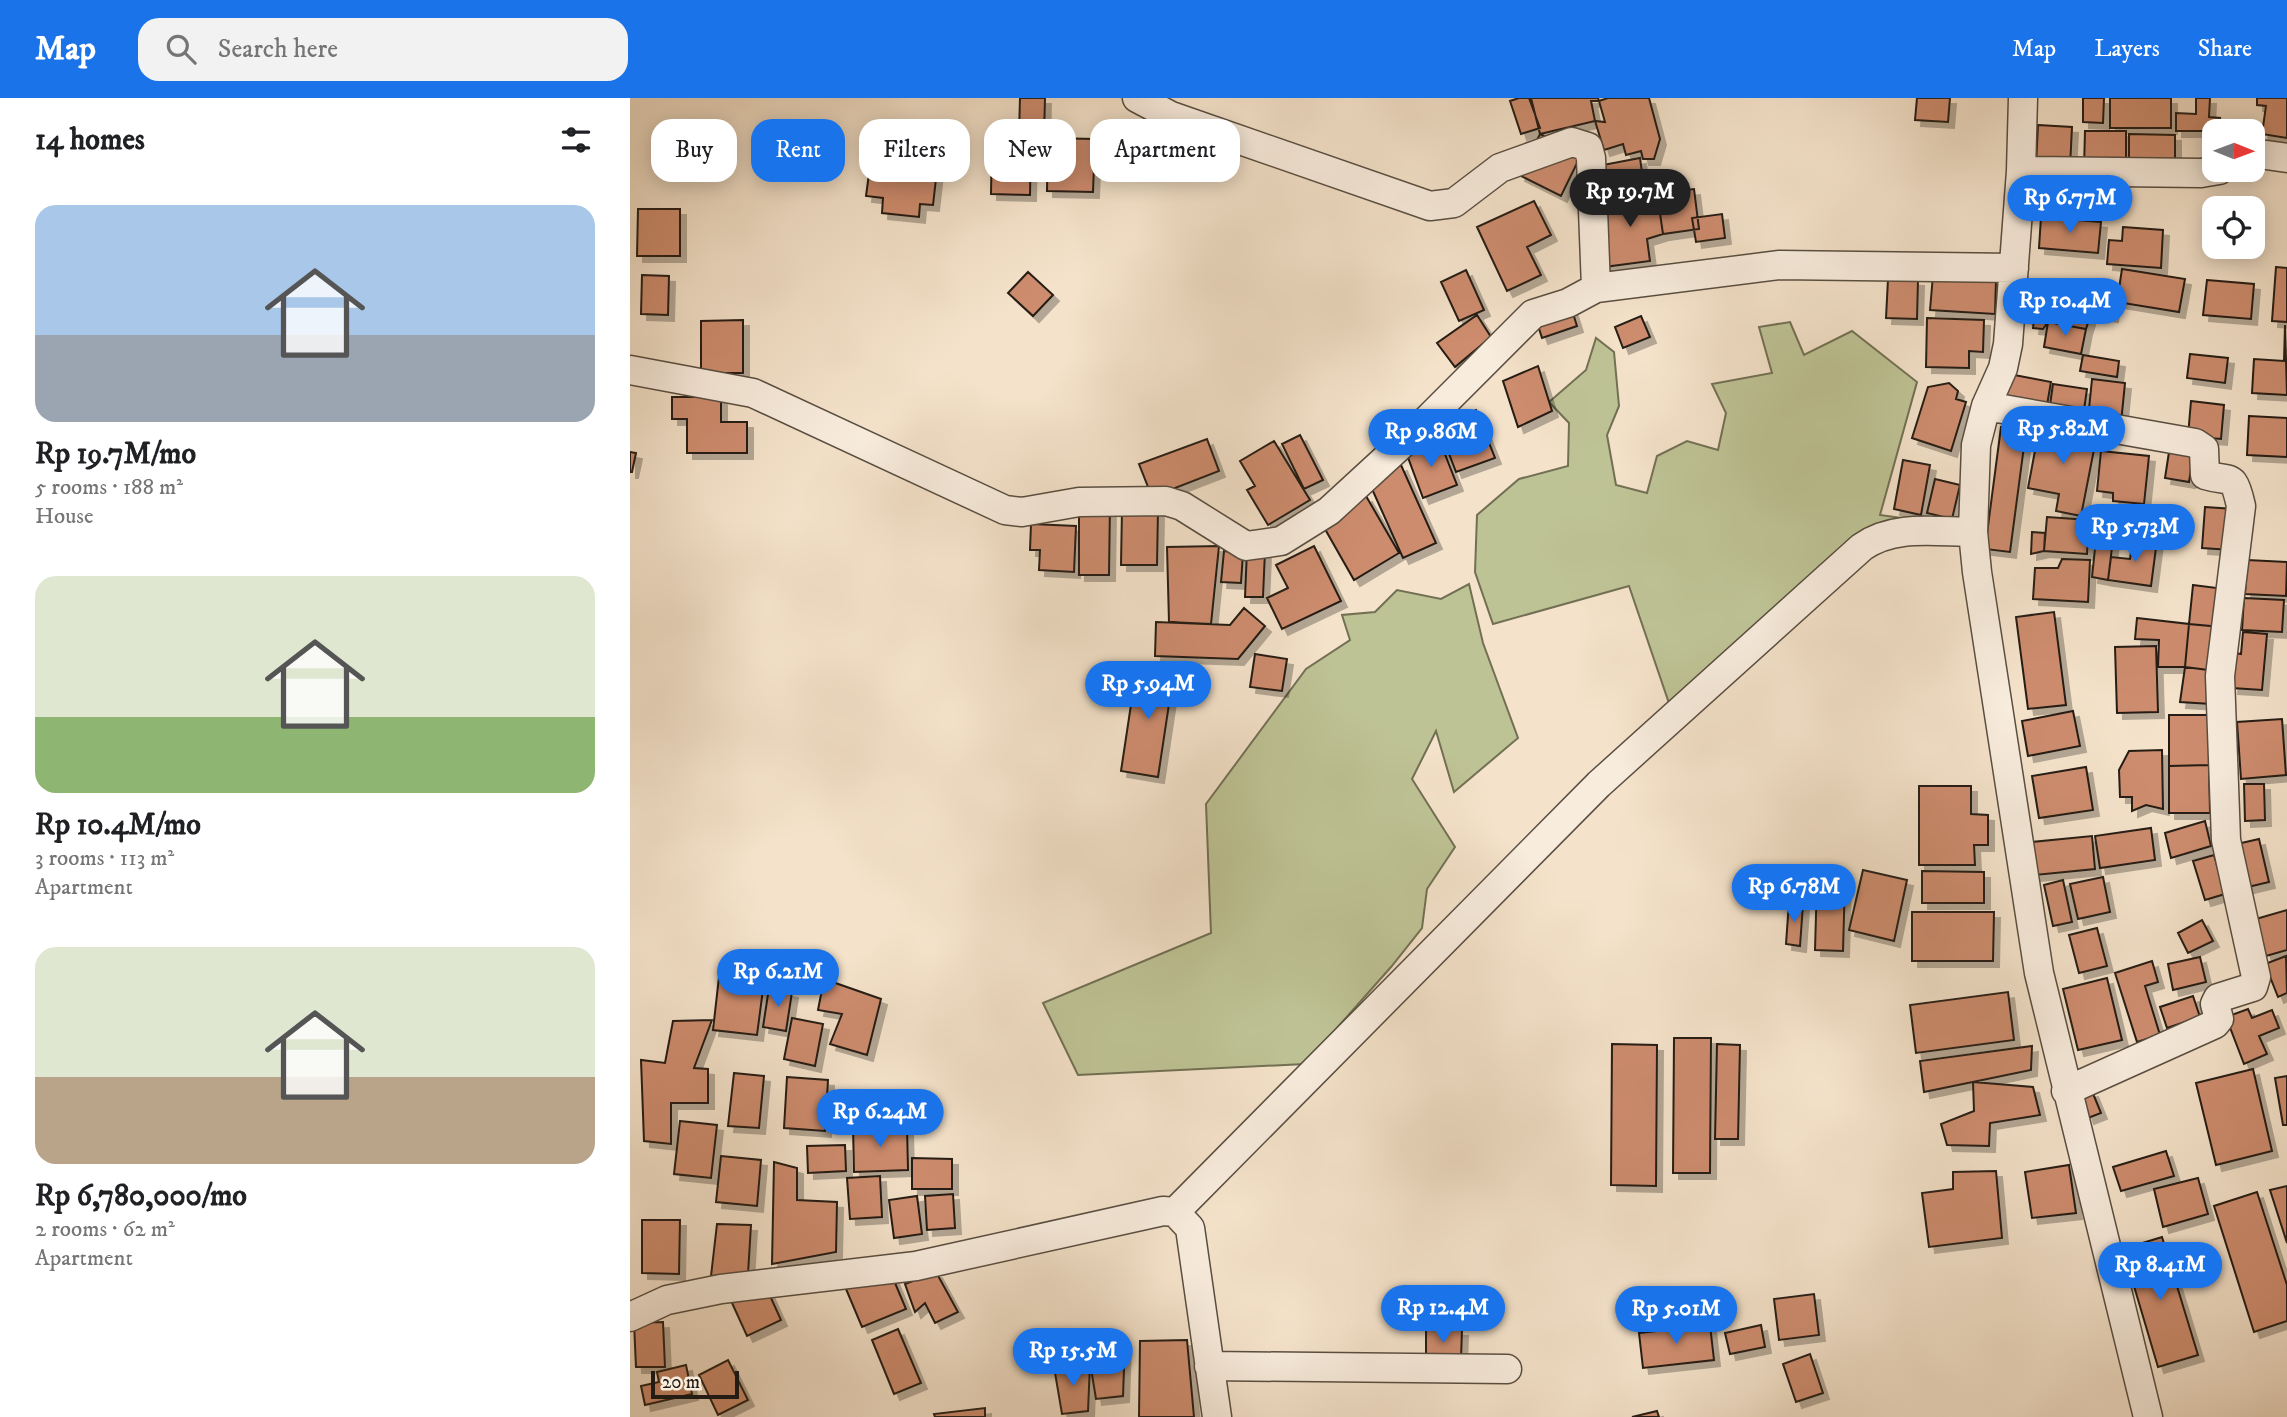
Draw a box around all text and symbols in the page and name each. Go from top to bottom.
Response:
search box [138,18,628,81]
text: Map [35,29,96,70]
icon: search [162,30,200,68]
text: Search here [218,33,338,66]
text: Map [2012,34,2056,64]
text: Layers [2094,34,2160,64]
text: Share [2198,34,2252,64]
chip: Buy [651,119,737,182]
chip: Rent [751,119,845,182]
chip: Filters [859,119,970,182]
chip: New [984,119,1076,182]
chip: Apartment [1090,119,1240,182]
north arrow [2202,119,2264,182]
map controls [2202,119,2265,259]
icon: filters [557,121,595,159]
text: 14 homes [35,122,145,159]
pin: Rp 19.7M [1558,170,1702,229]
pin: Rp 6.77M [1998,176,2142,235]
text: Rp 19.7M [1586,177,1674,206]
text: Rp 6.77M [2023,183,2117,212]
button: locate [2202,196,2265,259]
icon: home [252,250,378,376]
pin: Rp 10.4M [1993,278,2137,338]
text: Rp 10.4M [2019,286,2111,315]
pin: Rp 5.82M [1991,406,2135,466]
pin: Rp 9.86M [1359,410,1503,469]
text: Rp 5.82M [2017,414,2109,443]
text: Rp 9.86M [1384,417,1478,446]
text: Rp 19.7M/mo [35,436,196,473]
text: 5 rooms · 188 m² [35,473,183,502]
text: House [35,502,93,531]
pin: Rp 5.73M [2063,504,2207,564]
text: Rp 5.73M [2091,512,2179,541]
icon: home [252,621,378,747]
pin: Rp 5.94M [1076,662,1220,721]
text: Rp 5.94M [1101,669,1195,698]
text: Rp 10.4M/mo [35,807,201,844]
text: 3 rooms · 113 m² [35,844,174,873]
pin: Rp 6.78M [1722,864,1866,924]
text: Rp 6.78M [1748,872,1840,901]
text: Apartment [35,873,133,902]
pin: Rp 6.21M [706,950,850,1009]
text: Rp 6.21M [733,957,823,986]
icon: home [252,992,378,1118]
pin: Rp 6.24M [808,1090,952,1149]
text: Rp 6.24M [833,1097,927,1126]
text: Rp 6,780,000/mo [35,1178,247,1215]
text: 2 rooms · 62 m² [35,1215,175,1244]
pin: Rp 8.41M [2088,1242,2232,1302]
text: Apartment [35,1244,133,1273]
text: Rp 8.41M [2114,1250,2206,1279]
pin: Rp 12.4M [1371,1286,1515,1345]
pin: Rp 5.01M [1604,1286,1748,1346]
text: Rp 12.4M [1397,1293,1489,1322]
text: Rp 5.01M [1631,1294,1721,1323]
pin: Rp 15.5M [1001,1328,1145,1388]
text: Rp 15.5M [1029,1336,1117,1365]
scale bar [651,1368,738,1400]
text: 20 m [662,1371,700,1394]

